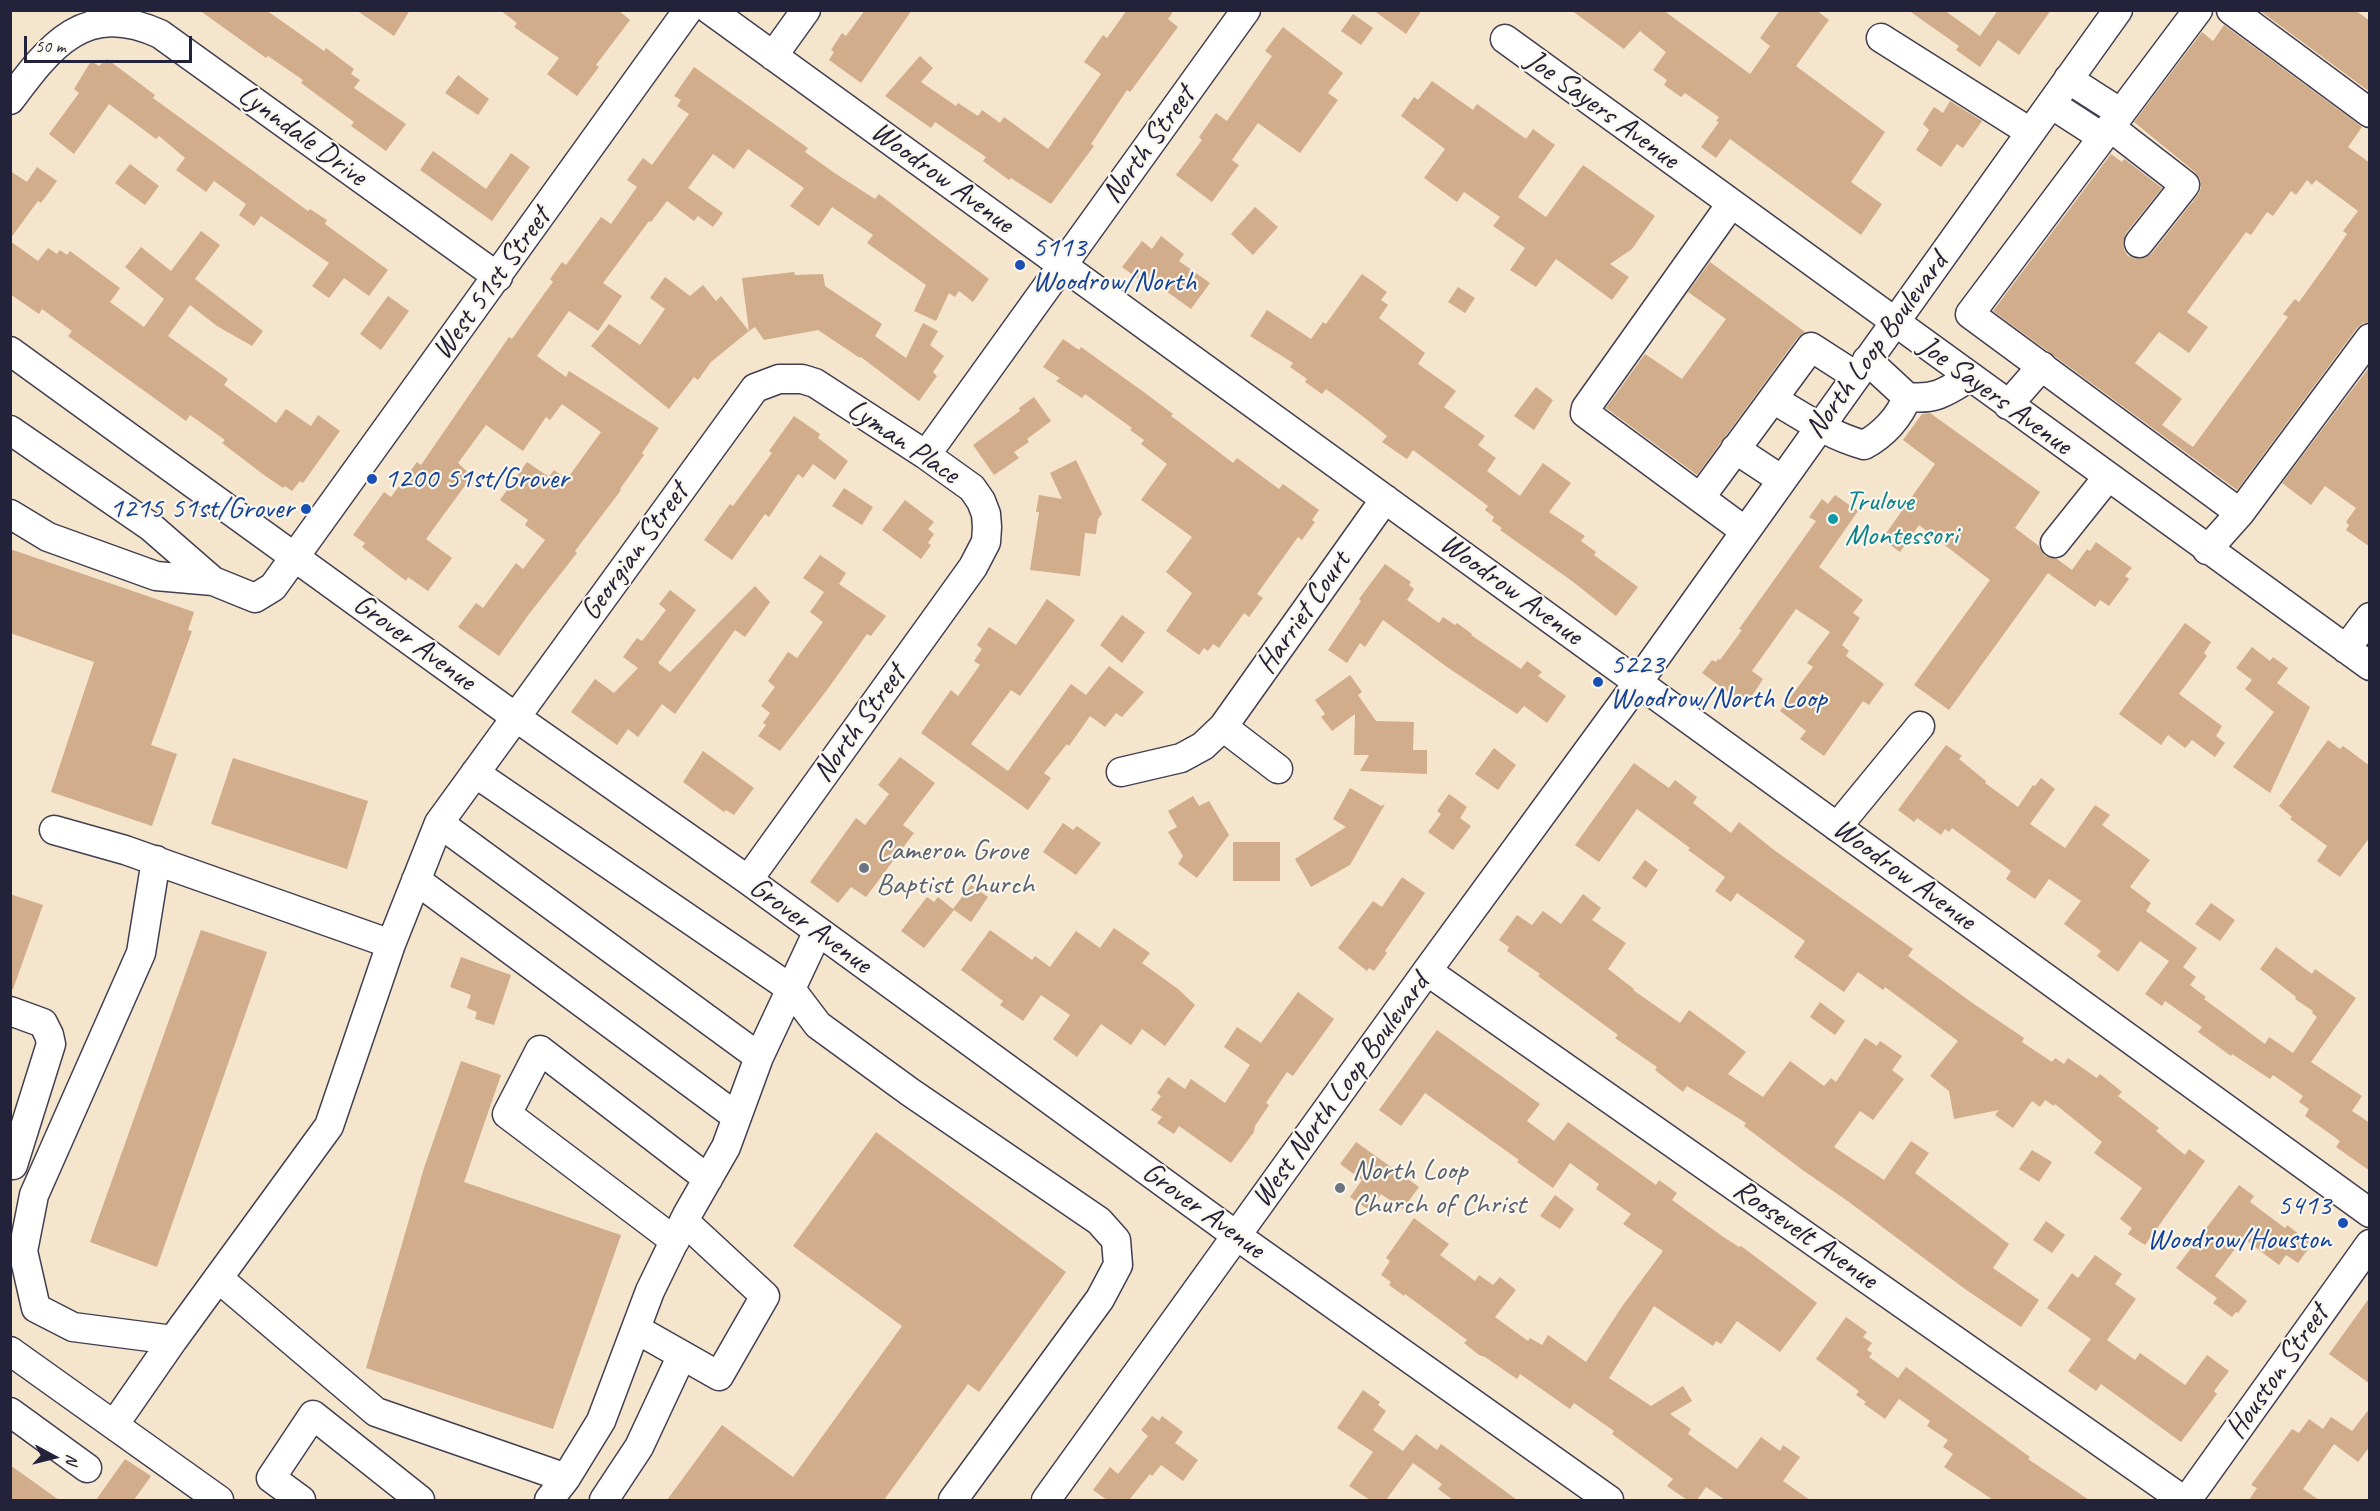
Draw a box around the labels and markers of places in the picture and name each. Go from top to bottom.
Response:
place label: 5113 Woodrow/North [1032,230,1196,300]
marker: 5113 Woodrow/North [1013,258,1027,272]
place label: 1200 51st/Grover [384,461,569,497]
marker: 1200 51st/Grover [365,472,379,486]
place label: Trulove Montessori [1845,484,1958,554]
place label: 1215 51st/Grover [109,491,294,527]
marker: 1215 51st/Grover [299,502,313,516]
marker: Trulove Montessori [1826,512,1840,526]
place label: 5223 Woodrow/North Loop [1610,647,1827,718]
marker: 5223 Woodrow/North Loop [1591,675,1605,689]
place label: Cameron Grove Baptist Church [876,833,1034,904]
marker: Cameron Grove Baptist Church [857,861,871,875]
place label: North Loop Church of Christ [1352,1153,1526,1224]
marker: North Loop Church of Christ [1333,1181,1347,1195]
place label: 5413 Woodrow/Houston [2147,1188,2331,1258]
marker: 5413 Woodrow/Houston [2336,1216,2350,1230]

